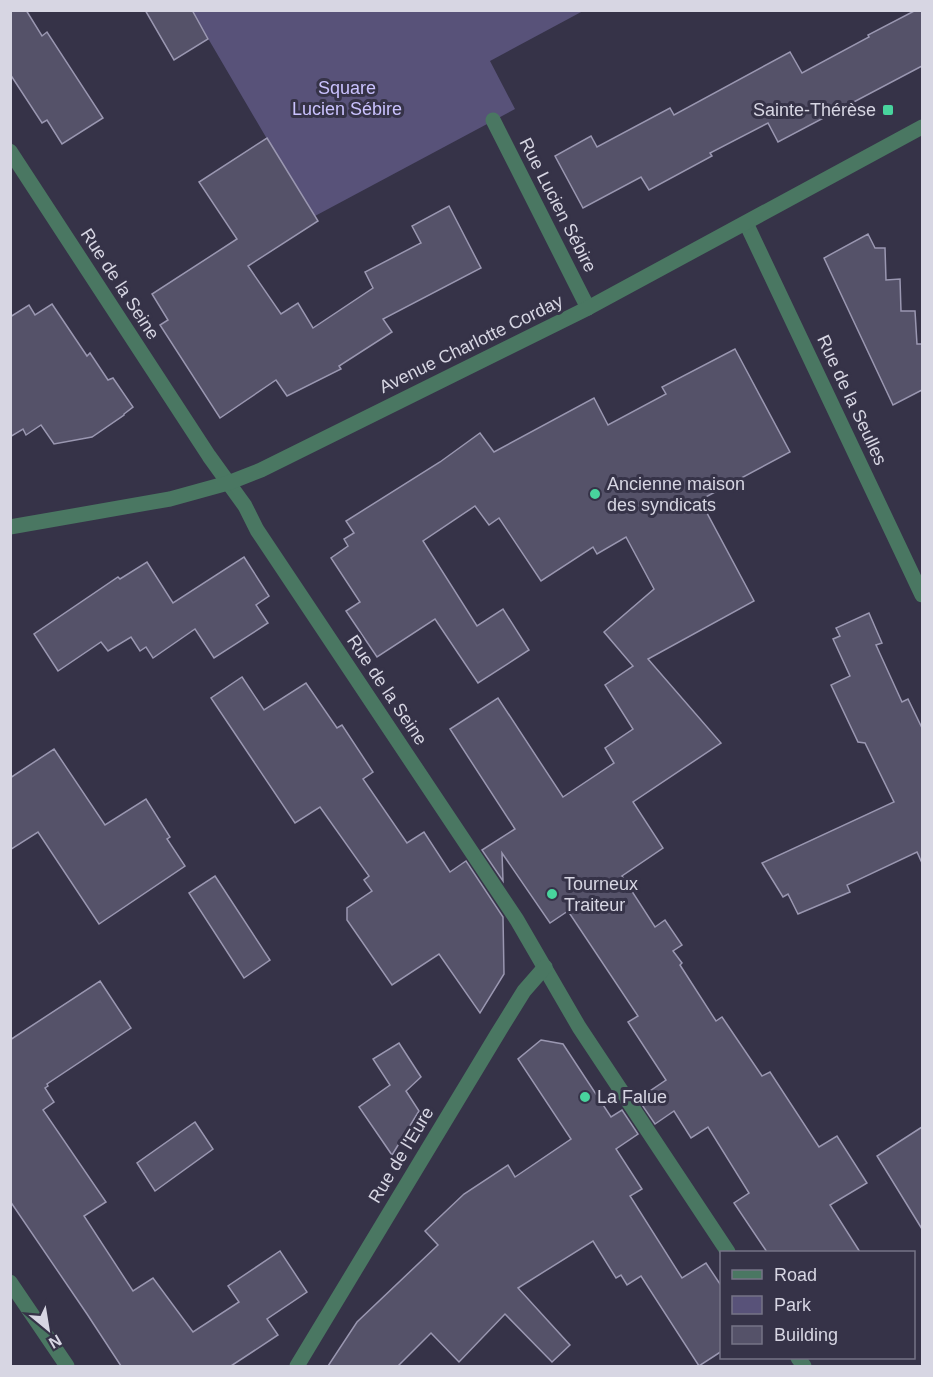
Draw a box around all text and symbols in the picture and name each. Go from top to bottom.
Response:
park label: Square Lucien Sébire [292,78,402,119]
place label: Sainte-Thérèse [753,100,876,120]
marker: Sainte-Thérèse [881,103,895,117]
street label: Rue Lucien Sébire [515,134,601,276]
street label: Rue de la Seine [77,225,163,343]
street label: Avenue Charlotte Corday [376,291,566,397]
street label: Rue de la Seulles [813,332,891,468]
place label: Ancienne maison des syndicats [607,474,745,515]
marker: Ancienne maison des syndicats [588,487,602,501]
street label: Rue de la Seine [343,631,431,749]
place label: Tourneux Traiteur [564,874,638,915]
marker: Tourneux Traiteur [545,887,559,901]
place label: La Falue [597,1087,667,1107]
marker: La Falue [578,1090,592,1104]
street label: Rue de l'Eure [364,1103,438,1207]
legend [720,1251,915,1359]
text: Road [774,1265,817,1285]
text: Park [774,1295,812,1315]
north arrow [18,1299,78,1359]
text: Building [774,1325,838,1345]
text: N [46,1331,65,1352]

